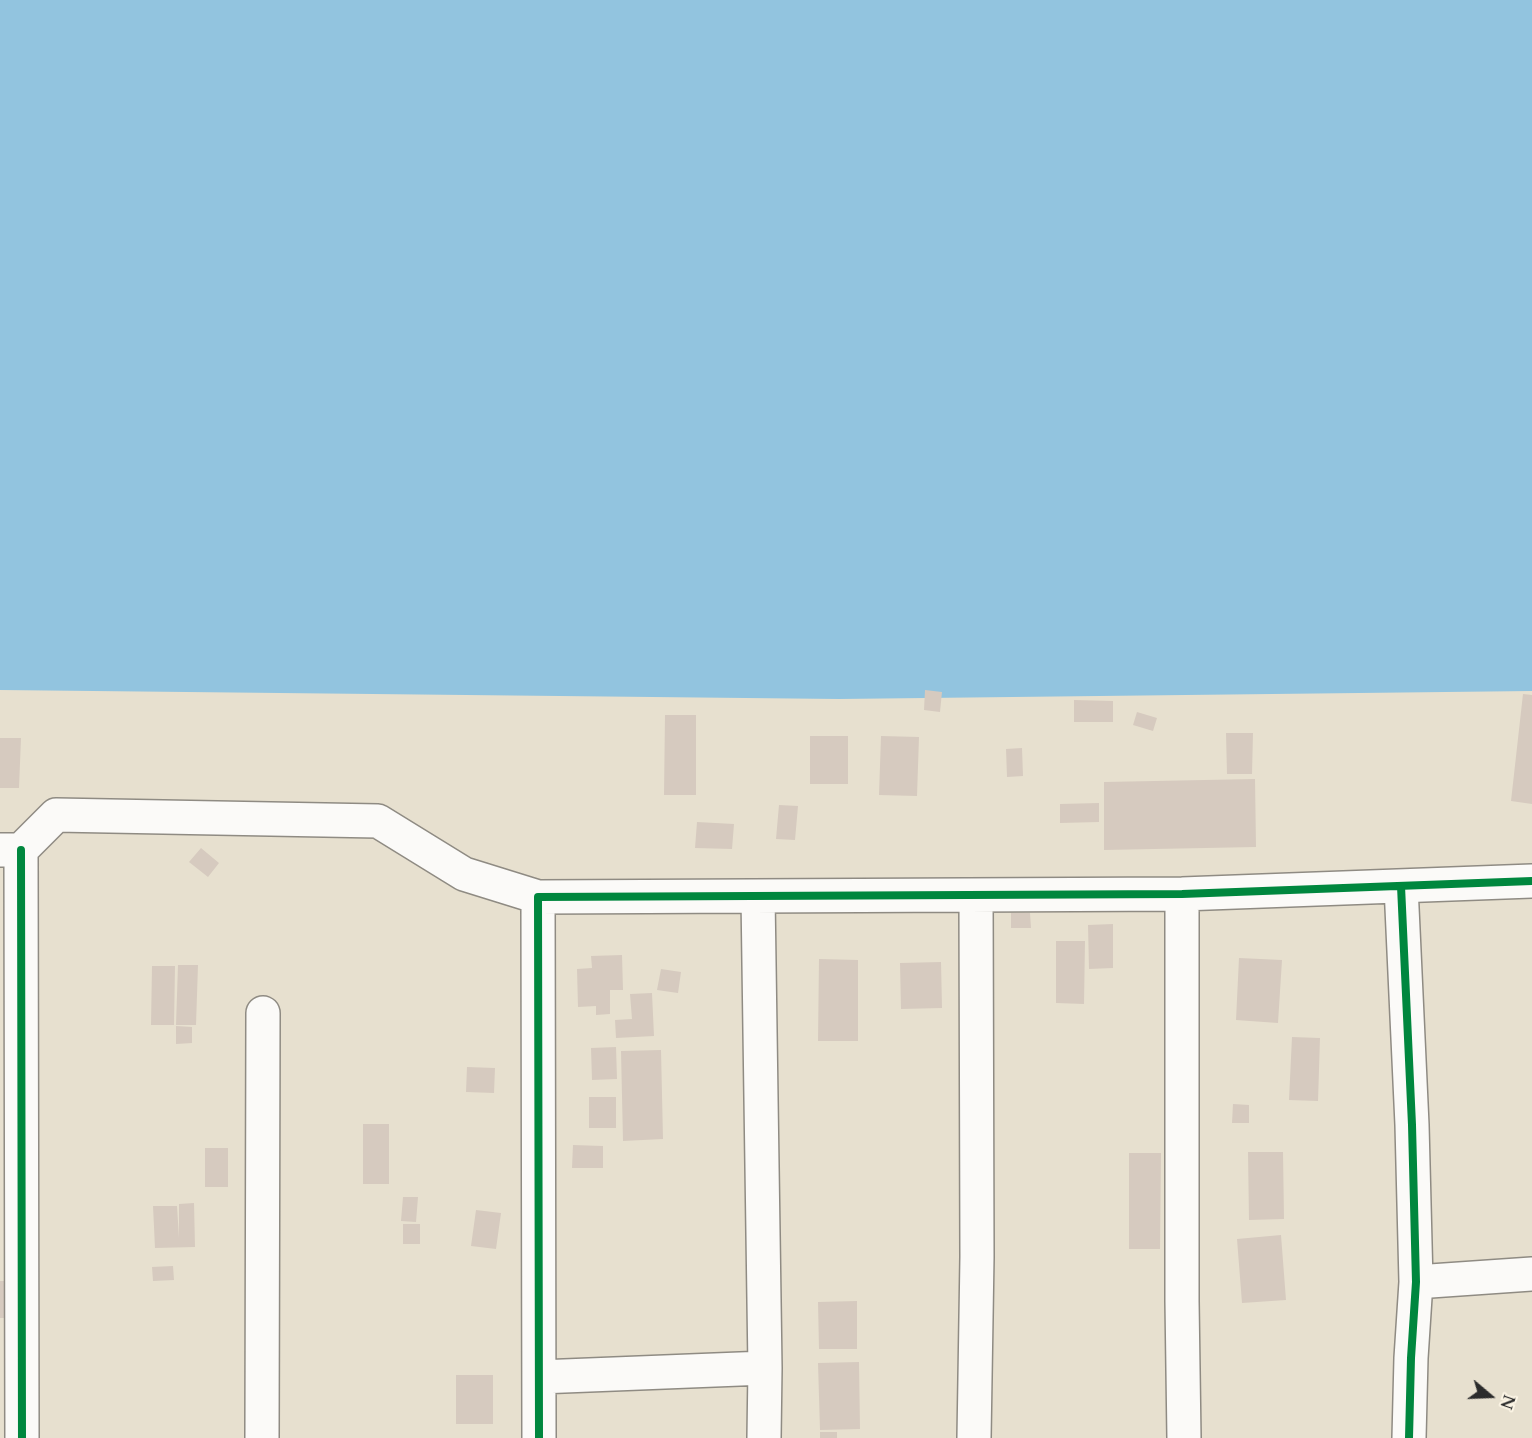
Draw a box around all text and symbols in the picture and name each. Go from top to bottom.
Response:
north arrow [1460,1366,1520,1426]
text: N [1494,1392,1520,1412]

